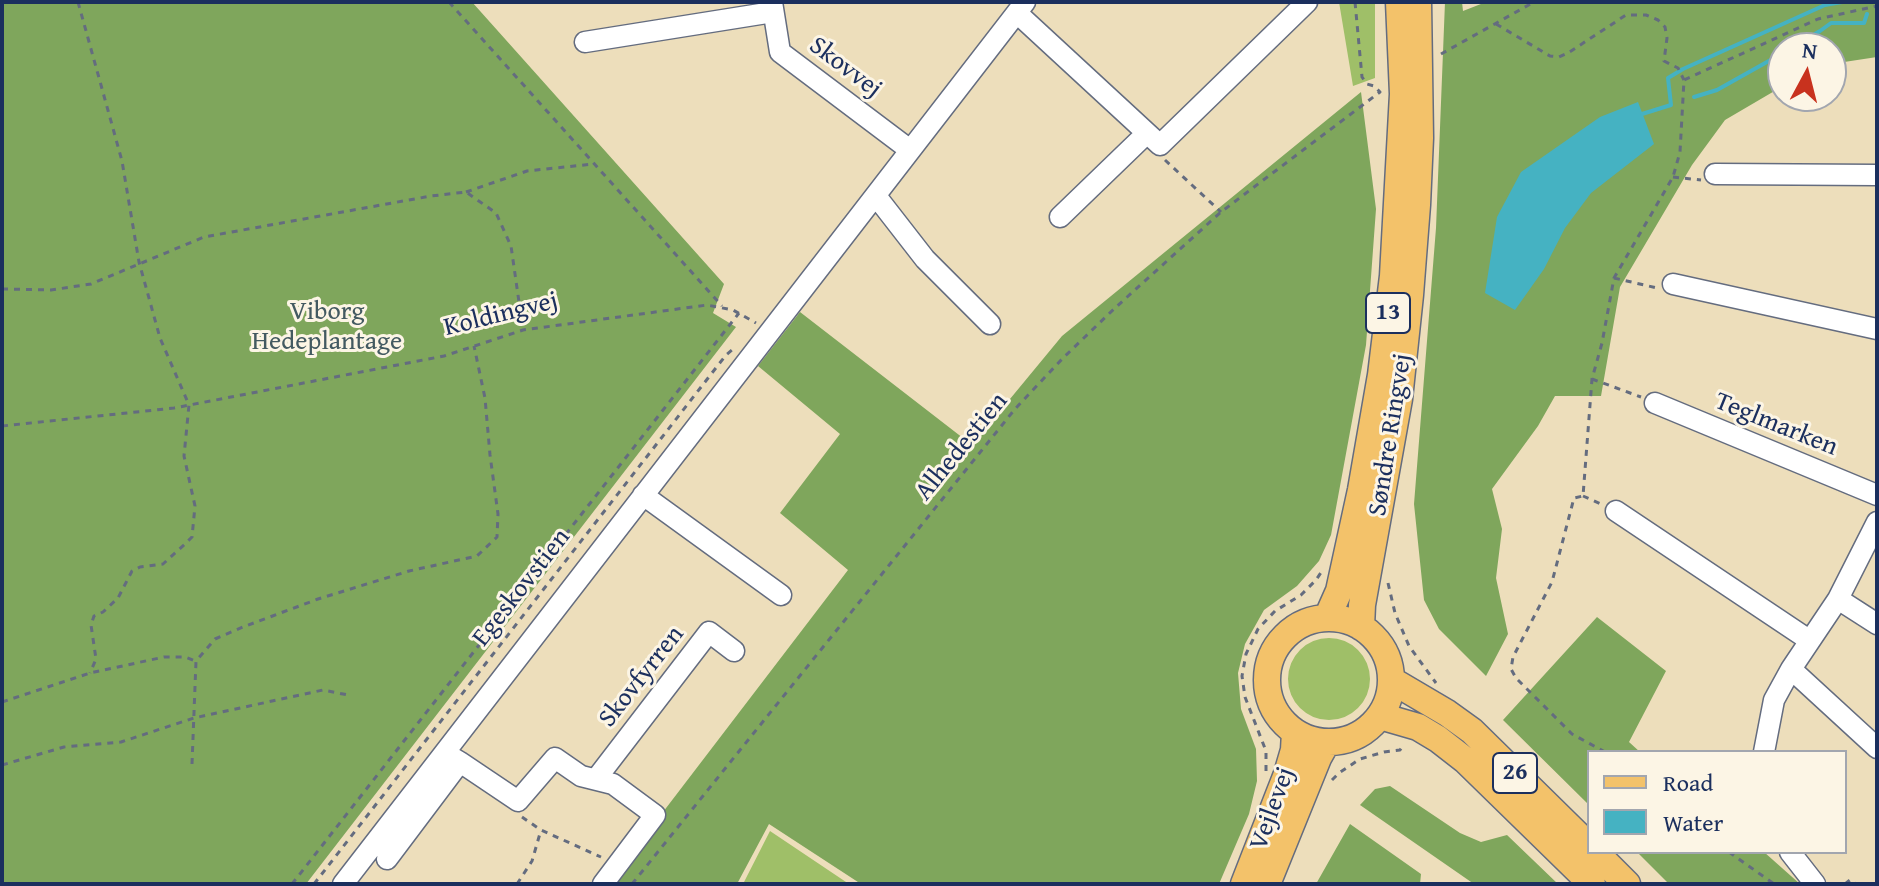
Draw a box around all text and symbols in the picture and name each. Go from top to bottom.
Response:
street label: Skovvej [803,31,887,105]
north arrow [1767,32,1847,112]
text: N [1800,33,1819,67]
street label: Koldingvej [441,286,561,344]
road number: 13 [1366,293,1410,333]
park label: Viborg Hedeplantage [252,296,402,358]
street label: Søndre Ringvej [1363,352,1419,518]
street label: Teglmarken [1710,386,1842,464]
street label: Alhedestien [909,387,1015,507]
street label: Egeskovstien [466,523,578,653]
street label: Skovfyrren [593,620,691,734]
legend [1587,750,1847,854]
road number: 26 [1493,753,1537,793]
street label: Vejlevej [1244,763,1302,855]
text: Road [1663,765,1713,800]
text: Water [1663,805,1723,840]

